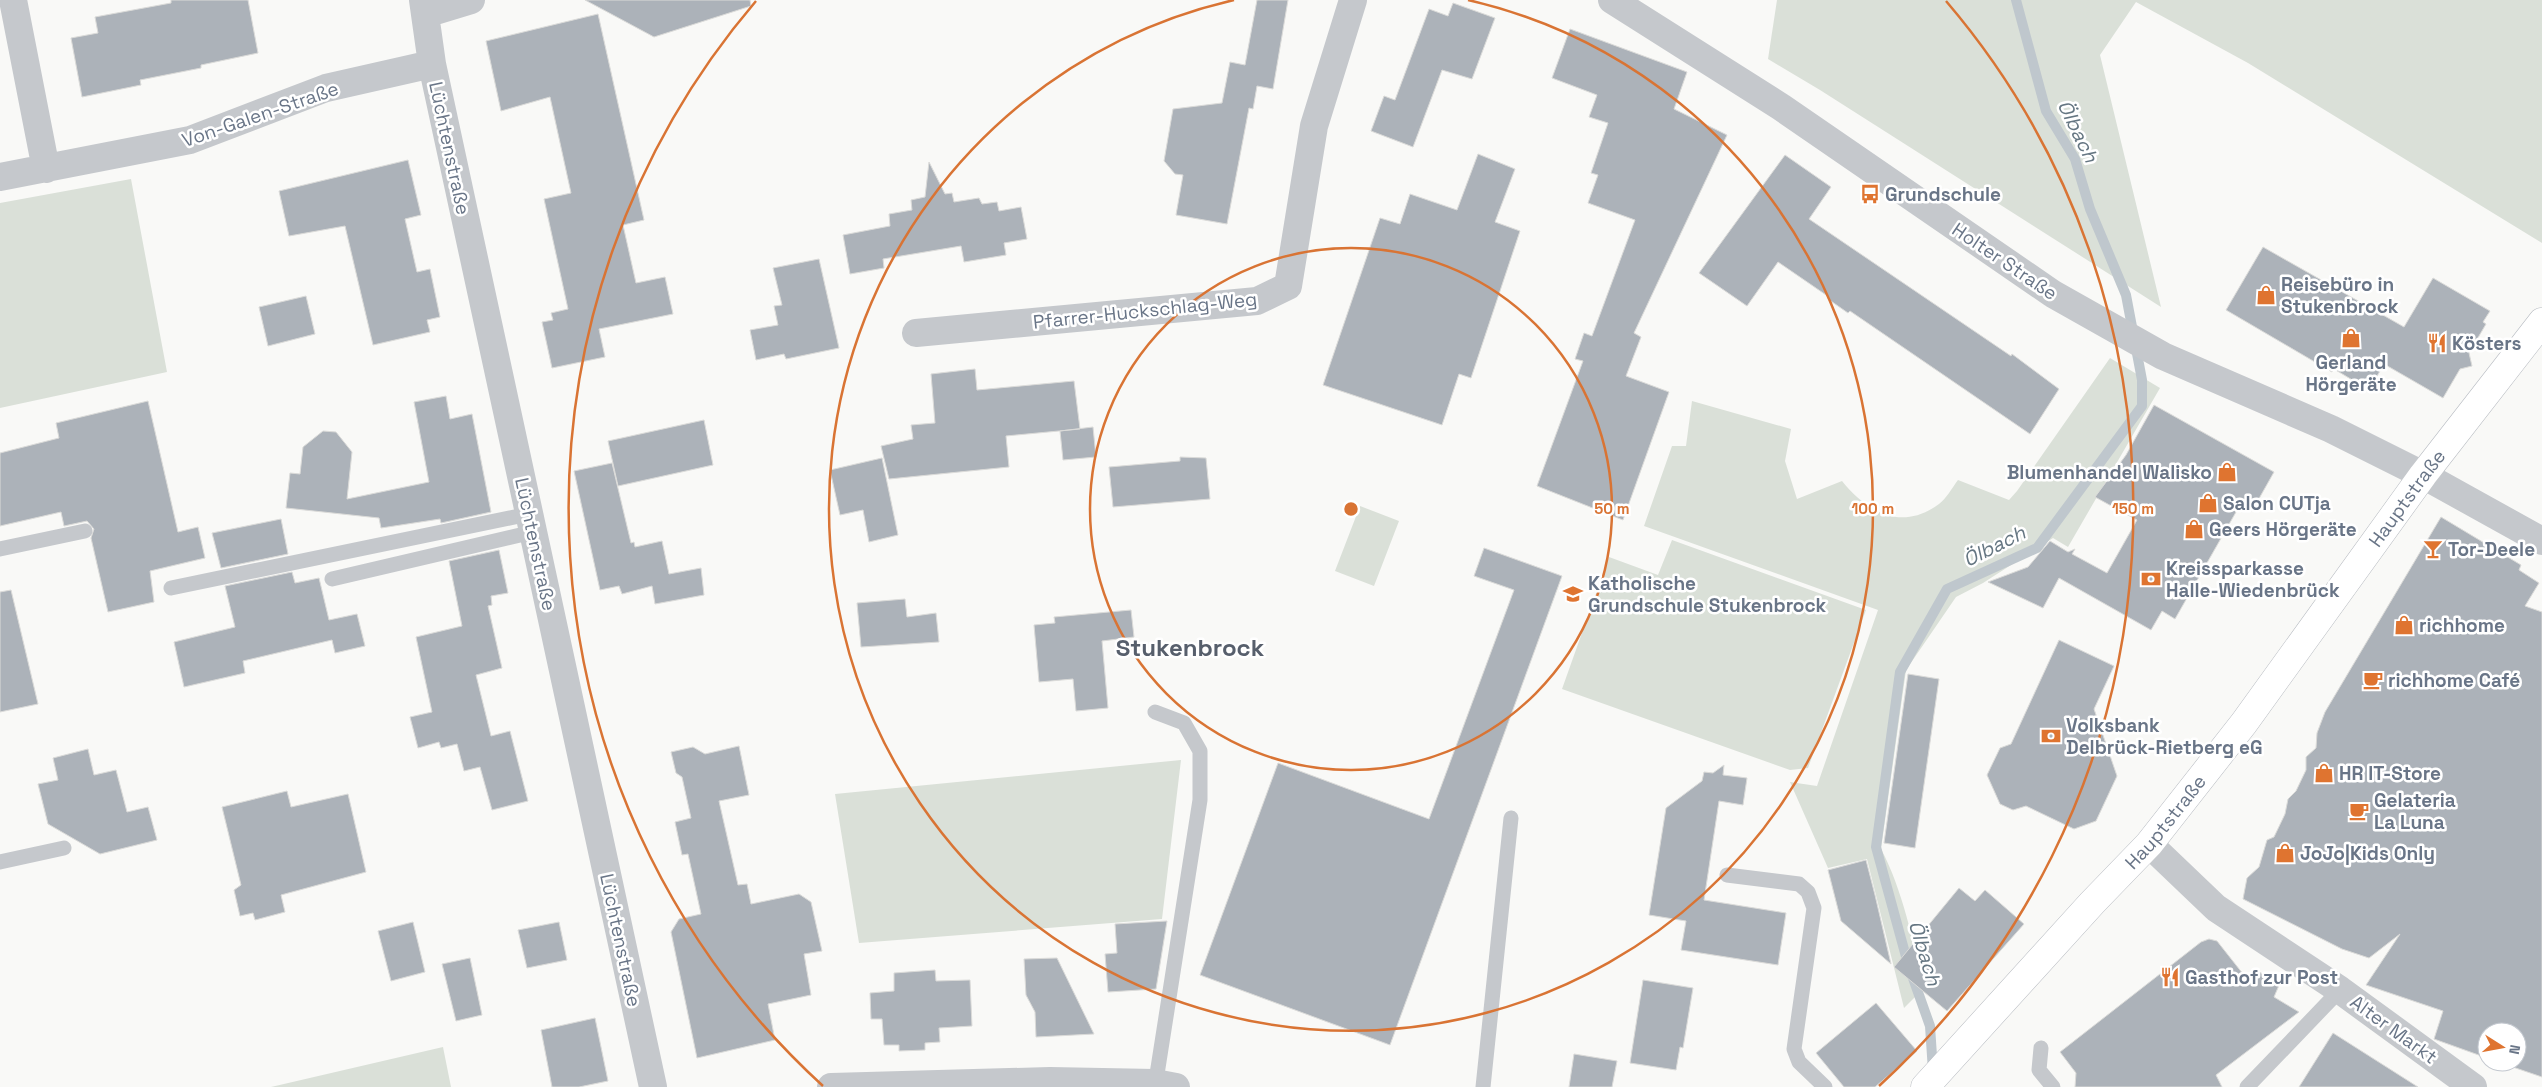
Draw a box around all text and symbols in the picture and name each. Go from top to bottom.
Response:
street label: Von-Galen-Straße [179,76,342,153]
street label: Lüchtenstraße [423,79,476,217]
water label: Ölbach [2052,95,2105,167]
place label: Grundschule [1885,182,2001,207]
bus stop icon: Grundschule [1859,183,1881,205]
street label: Holter Straße [1947,217,2062,306]
place label: Reisebüro in Stukenbrock [2281,272,2399,319]
shop icon: Reisebüro in Stukenbrock [2255,284,2277,306]
street label: Pfarrer-Huckschlag-Weg [1032,286,1258,335]
shop icon: Gerland Hörgeräte [2340,327,2362,349]
place label: Kösters [2452,331,2522,356]
restaurant icon: Kösters [2426,332,2448,354]
place label: Gerland Hörgeräte [2305,350,2397,397]
street label: Hauptstraße [2363,445,2451,552]
place label: Blumenhandel Walisko [2007,460,2212,485]
shop icon: Blumenhandel Walisko [2216,461,2238,483]
street label: Lüchtenstraße [509,475,562,613]
place label: Salon CUTja [2223,491,2331,516]
shop icon: Salon CUTja [2197,492,2219,514]
text: 50 m [1594,499,1630,518]
text: 100 m [1852,499,1894,518]
text: 150 m [2112,499,2154,518]
centre of rings [1342,500,1360,518]
place label: Geers Hörgeräte [2209,517,2357,542]
shop icon: Geers Hörgeräte [2183,518,2205,540]
water label: Ölbach [1958,519,2030,573]
place label: Tor-Deele [2448,537,2535,562]
bar icon: Tor-Deele [2422,538,2444,560]
place label: Kreissparkasse Halle-Wiedenbrück [2166,556,2340,603]
bank icon: Kreissparkasse Halle-Wiedenbrück [2140,568,2162,590]
place label: Katholische Grundschule Stukenbrock [1588,571,1827,618]
school or university icon: Katholische Grundschule Stukenbrock [1562,583,1584,605]
place label: richhome [2419,613,2505,638]
shop icon: richhome [2393,614,2415,636]
district label: Stukenbrock [1116,632,1265,663]
place label: richhome Café [2388,668,2520,693]
cafe icon: richhome Café [2362,669,2384,691]
place label: Volksbank Delbrück-Rietberg eG [2066,713,2263,760]
bank icon: Volksbank Delbrück-Rietberg eG [2040,725,2062,747]
place label: HR IT-Store [2339,761,2441,786]
shop icon: HR IT-Store [2313,762,2335,784]
street label: Hauptstraße [2120,770,2212,875]
place label: Gelateria La Luna [2374,788,2456,835]
cafe icon: Gelateria La Luna [2348,800,2370,822]
place label: JoJo|Kids Only [2300,841,2435,866]
shop icon: JoJo|Kids Only [2274,842,2296,864]
street label: Lüchtenstraße [594,871,647,1009]
water label: Ölbach [1903,917,1947,989]
place label: Gasthof zur Post [2185,965,2338,990]
restaurant icon: Gasthof zur Post [2159,966,2181,988]
street label: Alter Markt [2345,989,2442,1069]
north arrow [2477,1022,2527,1072]
text: N [2505,1043,2524,1056]

